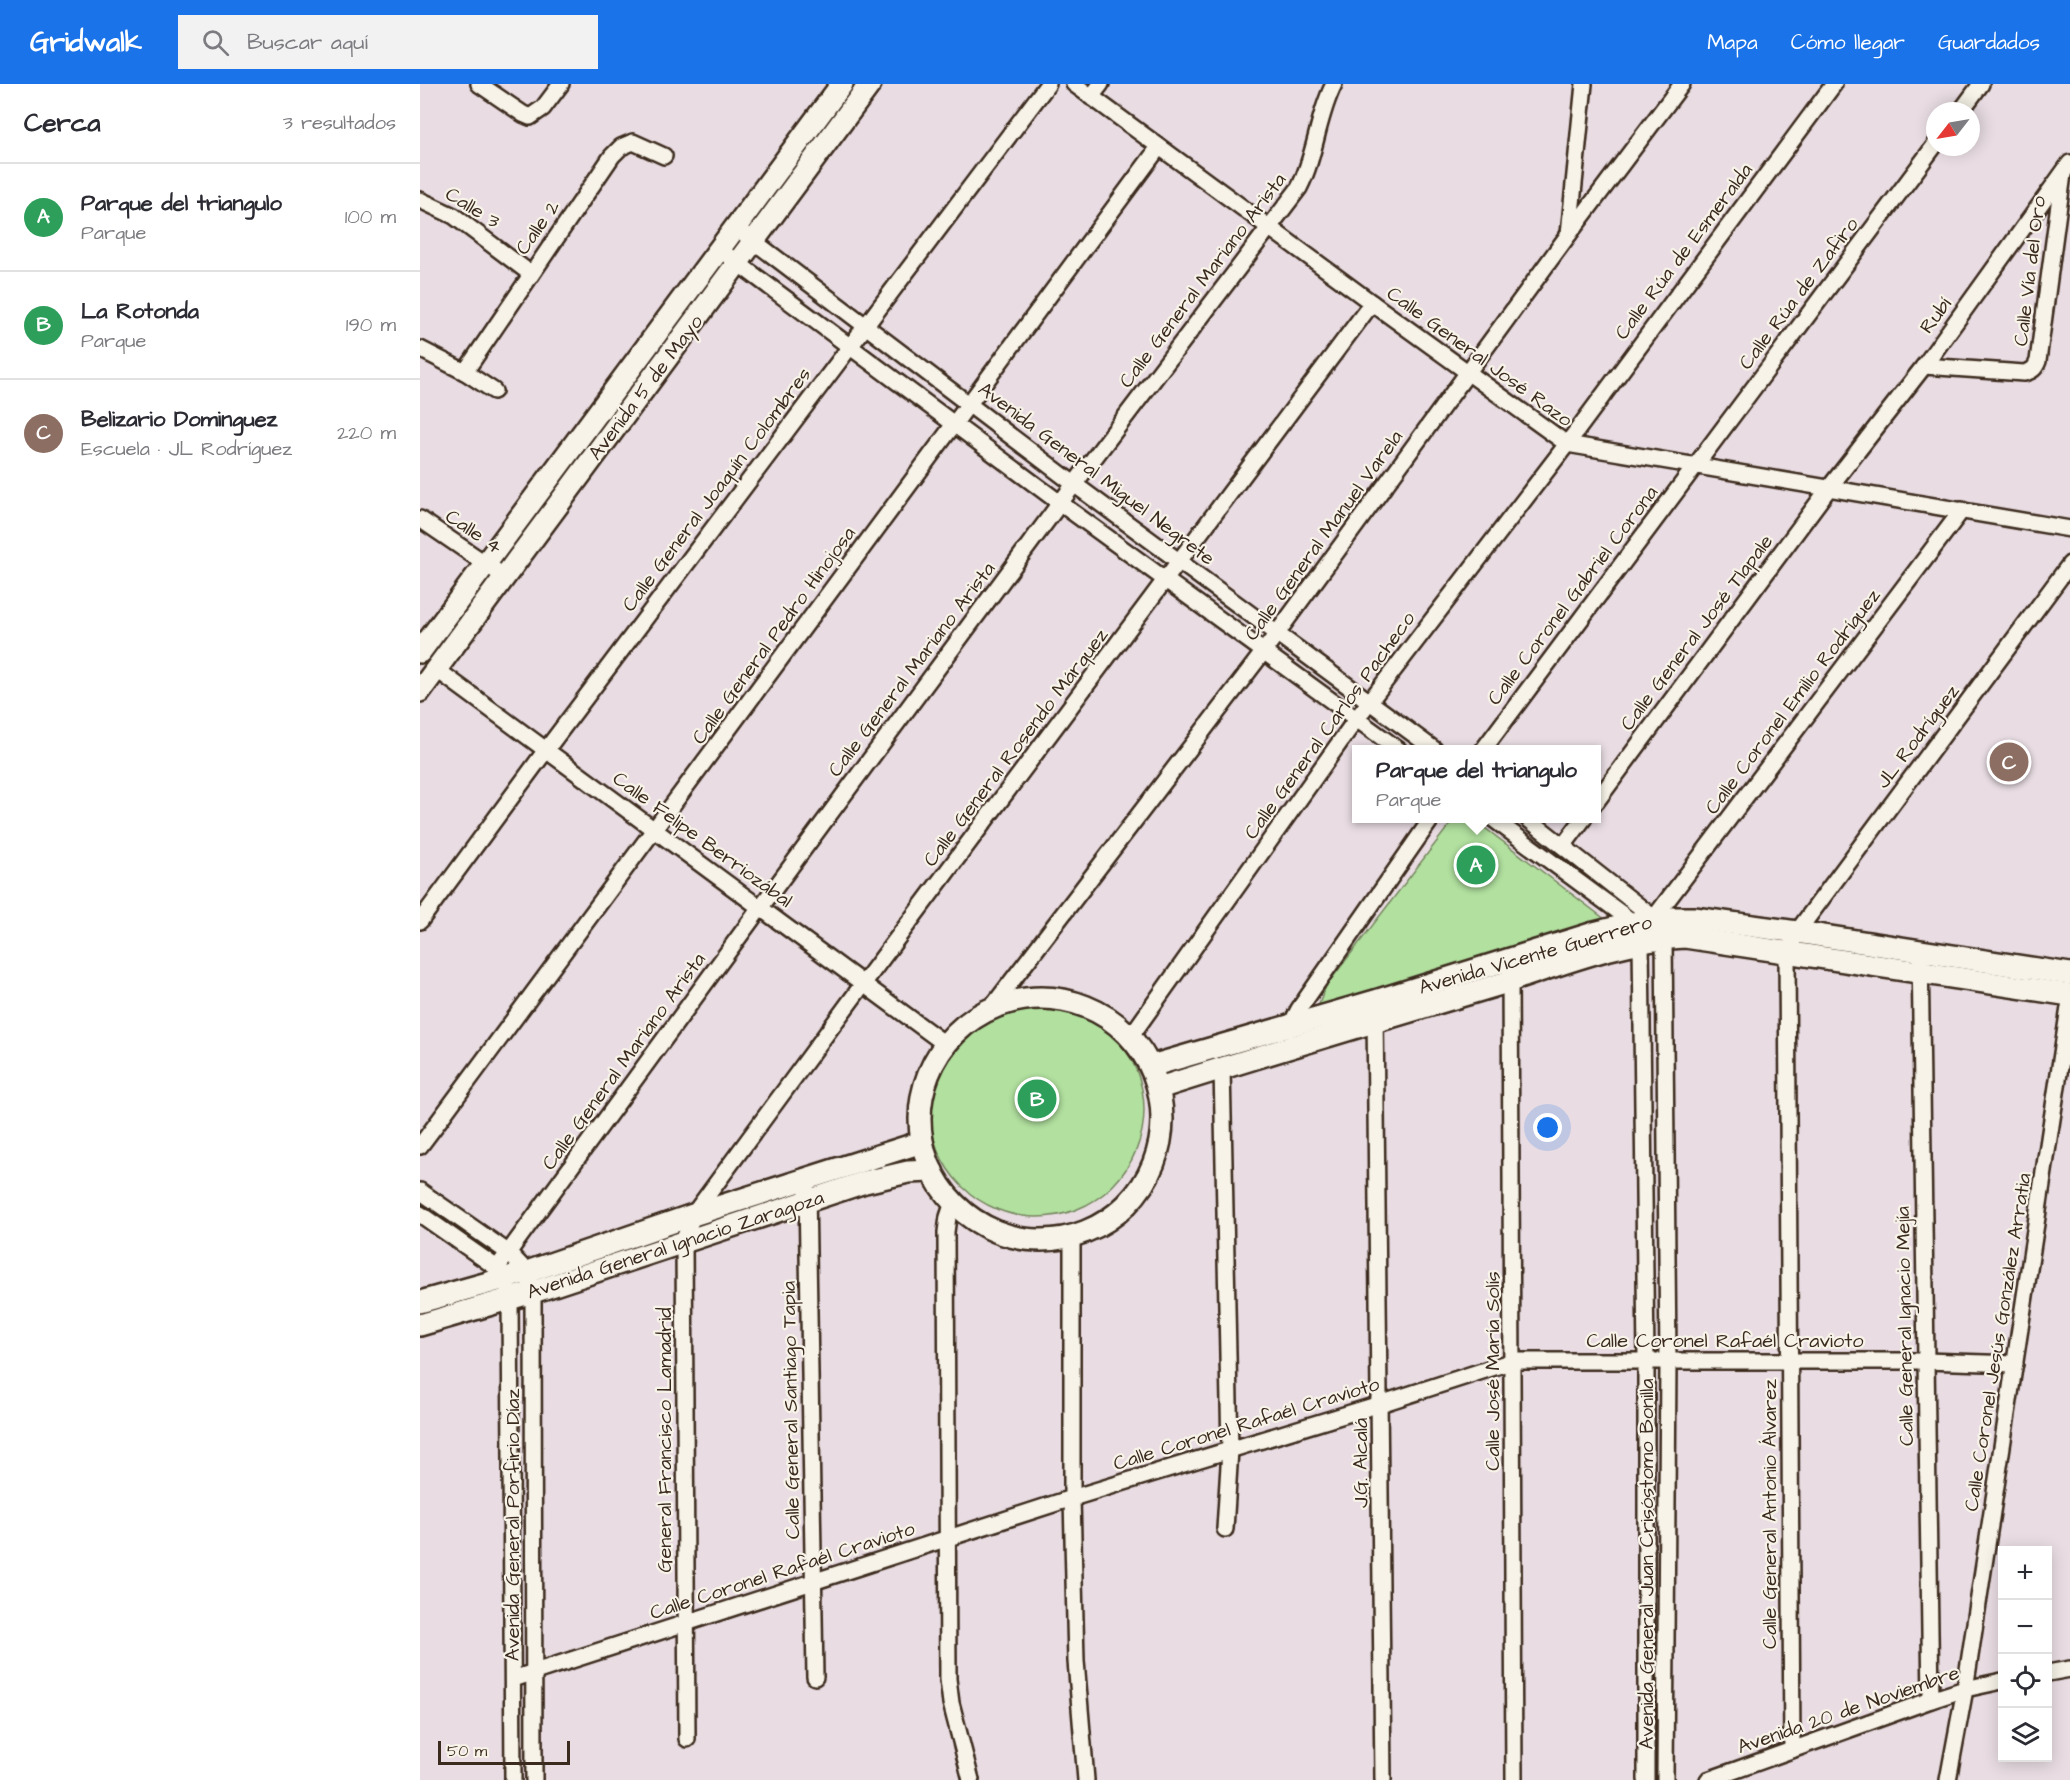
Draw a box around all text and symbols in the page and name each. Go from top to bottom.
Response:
search box [178,15,598,69]
text: Gridwalk [30,23,142,62]
icon: search [199,26,232,59]
text: Buscar aquí [247,27,368,58]
text: Mapa [1707,28,1758,57]
text: Cómo llegar [1791,28,1905,57]
text: Guardados [1938,28,2040,57]
north arrow [1926,102,1980,156]
text: Cerca [24,105,101,141]
text: 3 resultados [283,109,396,137]
street label: Calle Rúa de Esmeralda [1608,158,1759,346]
street label: Calle General Mariano Arista [1113,167,1293,394]
street label: Calle 3 [440,180,505,236]
text: Parque del triangulo [81,188,282,219]
street label: Calle 2 [509,194,567,261]
street label: Calle Vía del Oro [2007,194,2053,348]
text: A [37,203,50,231]
text: 100 m [345,203,396,231]
street label: Calle Rúa de Zafiro [1732,212,1865,376]
text: Parque [81,219,146,247]
street label: Calle General José Razo [1381,280,1578,434]
street label: Rubí [1913,292,1959,339]
text: La Rotonda [81,296,199,327]
street label: Avenida 5 de Mayo [582,309,711,467]
text: B [36,311,51,339]
text: 190 m [346,311,396,339]
text: Parque [81,327,146,355]
street label: Calle General Joaquín Colombres [616,362,818,618]
street label: Avenida General Miguel Negrete [972,375,1221,573]
text: Belizario Dominguez [81,404,277,435]
text: C [36,419,51,447]
text: 220 m [337,419,396,447]
street label: Calle General Manuel Varela [1238,425,1410,647]
text: Escuela · JL Rodríguez [81,435,292,463]
street label: Calle Coronel Gabriel Corona [1481,480,1665,711]
street label: Calle 4 [439,503,508,561]
street label: Calle General Pedro Hinojosa [685,521,862,750]
street label: Calle General José Tlapale [1614,529,1780,736]
street label: Calle General Mariano Arista [822,556,1002,783]
street label: Calle Coronel Emilio Rodríguez [1699,583,1888,821]
street label: Calle General Carlos Pacheco [1238,606,1422,845]
street label: Calle General Rosendo Márquez [917,622,1115,873]
street label: JL Rodríguez [1869,679,1967,795]
pin: C [1990,740,2028,784]
popup [1352,745,1601,823]
text: Parque del triangulo [1376,755,1577,786]
street label: Calle Felipe Berriozábal [607,765,798,915]
text: Parque [1376,786,1441,814]
pin: A [1456,842,1496,888]
street label: Avenida Vicente Guerrero [1415,908,1655,1002]
street label: Calle General Mariano Arista [535,947,712,1176]
pin: B [1018,1076,1056,1122]
your location [1533,1113,1562,1142]
street label: Calle Coronel Jesús González Arratia [1957,1171,2039,1513]
street label: Avenida General Ignacio Zaragoza [523,1184,828,1307]
street label: Calle General Ignacio Mejía [1889,1206,1922,1446]
street label: Calle José María Solís [1479,1271,1507,1471]
street label: Calle General Santiago Tapia [775,1281,808,1539]
street label: General Francisco Lamadrid [651,1308,679,1572]
street label: Calle Coronel Rafaél Cravioto [1587,1327,1863,1355]
street label: Calle Coronel Rafaél Cravioto [1110,1370,1383,1478]
street label: Avenida General Juan Crisóstomo Bonilla [1633,1379,1661,1749]
street label: Calle General Antonio Álvarez [1756,1379,1784,1649]
street label: Avenida General Porfirio Díaz [499,1389,527,1661]
street label: J.G. Alcalá [1347,1418,1375,1508]
street label: Calle Coronel Rafaél Cravioto [646,1515,918,1627]
map controls [1998,1546,2052,1762]
button: + [1998,1546,2052,1600]
button: − [1998,1600,2052,1654]
button: locate [1998,1654,2052,1708]
street label: Avenida 20 de Noviembre [1733,1659,1963,1761]
button: layers [1998,1708,2052,1762]
scale bar [438,1738,570,1766]
text: 50 m [447,1740,487,1762]

